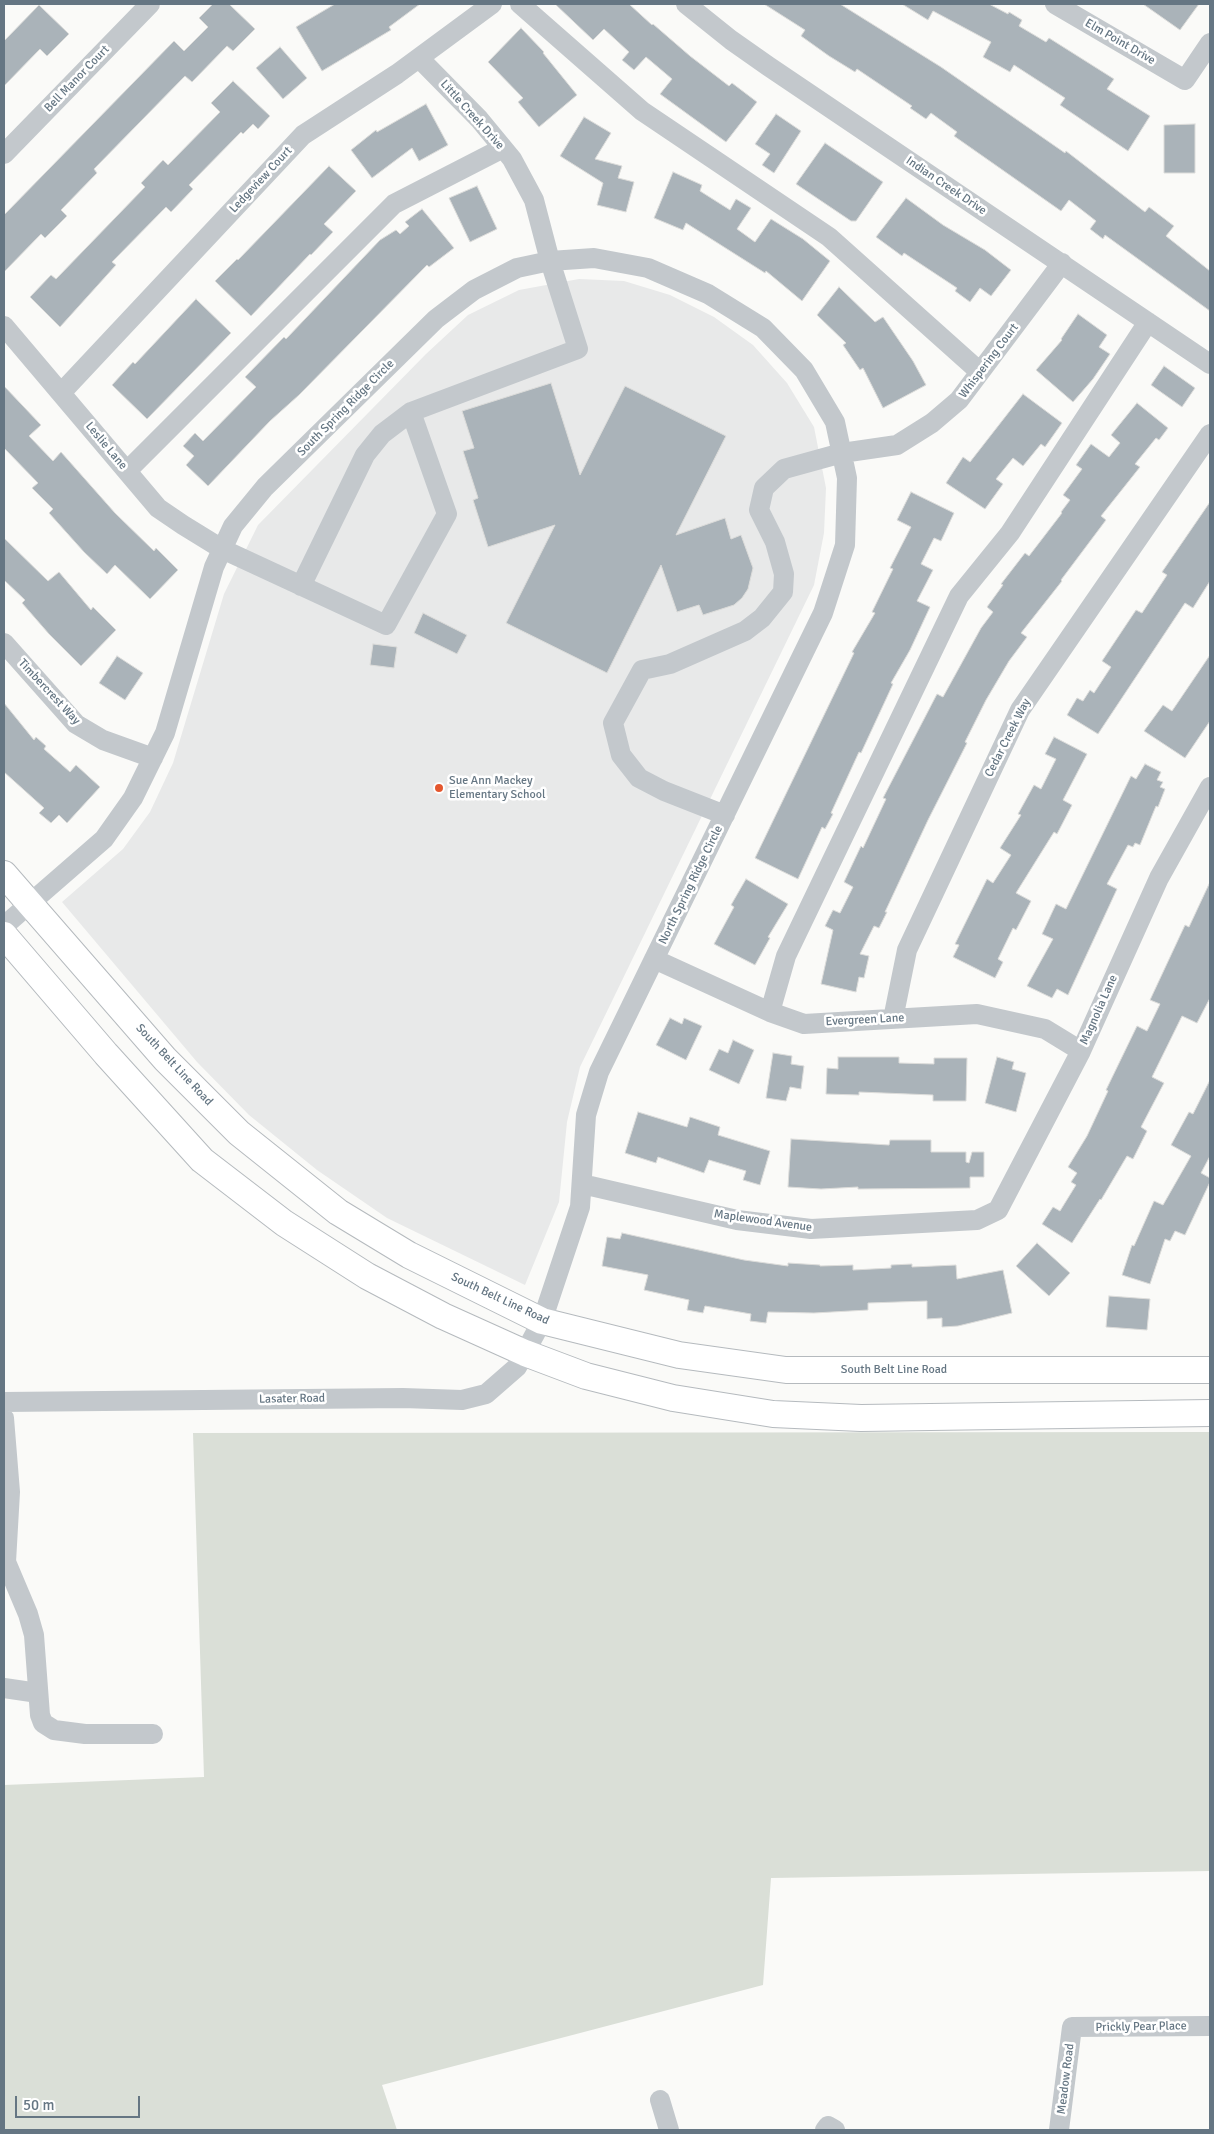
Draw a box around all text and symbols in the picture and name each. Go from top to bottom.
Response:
street label: Elm Point Drive [1082,16,1158,68]
street label: Bell Manor Court [42,43,112,115]
street label: Little Creek Drive [437,77,507,153]
street label: Ledgeview Court [227,144,295,216]
street label: Indian Creek Drive [903,154,989,218]
street label: Whispering Court [956,321,1022,401]
street label: South Spring Ridge Circle [295,357,397,459]
street label: Leslie Lane [82,419,130,473]
street label: Timbercrest Way [15,656,83,728]
street label: Cedar Creek Way [982,696,1034,780]
place label: Sue Ann Mackey Elementary School [449,774,545,802]
marker: Sue Ann Mackey Elementary School [433,782,445,794]
street label: North Spring Ridge Circle [656,823,726,947]
street label: Magnolia Lane [1077,973,1121,1047]
street label: Evergreen Lane [825,1011,905,1029]
street label: South Belt Line Road [132,1021,216,1109]
street label: Maplewood Avenue [713,1207,813,1235]
street label: South Belt Line Road [449,1270,551,1328]
street label: South Belt Line Road [841,1363,947,1377]
street label: Lasater Road [259,1391,325,1407]
street label: Prickly Pear Place [1095,2019,1187,2035]
street label: Meadow Road [1055,2043,1077,2115]
scale bar [18,2086,142,2118]
text: 50 m [23,2096,54,2114]

